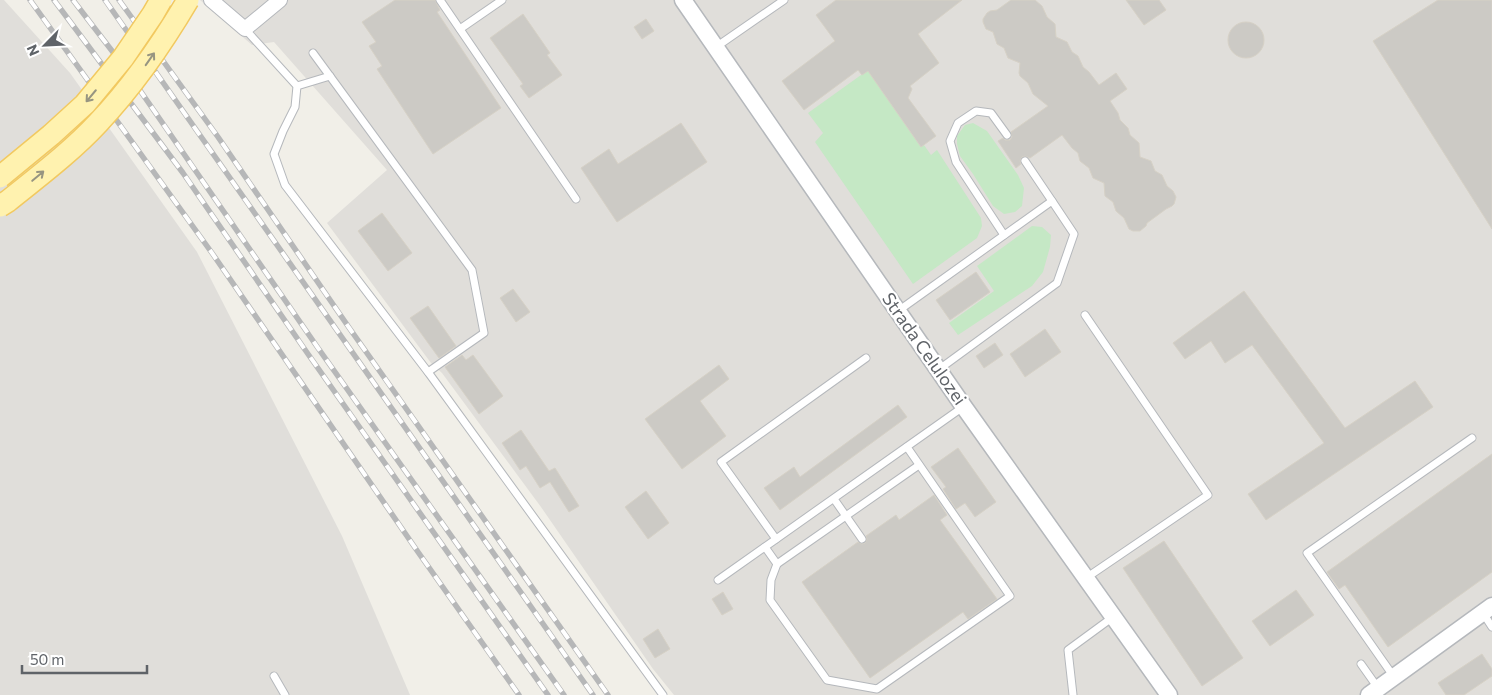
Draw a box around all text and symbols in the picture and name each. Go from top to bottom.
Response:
north arrow [20,20,70,70]
text: N [23,42,43,59]
one-way arrow [145,52,155,66]
one-way arrow [86,89,97,102]
one-way arrow [31,171,44,182]
street label: Strada Celulozei [878,288,972,409]
scale bar [22,642,148,674]
text: 50 m [30,650,64,668]

